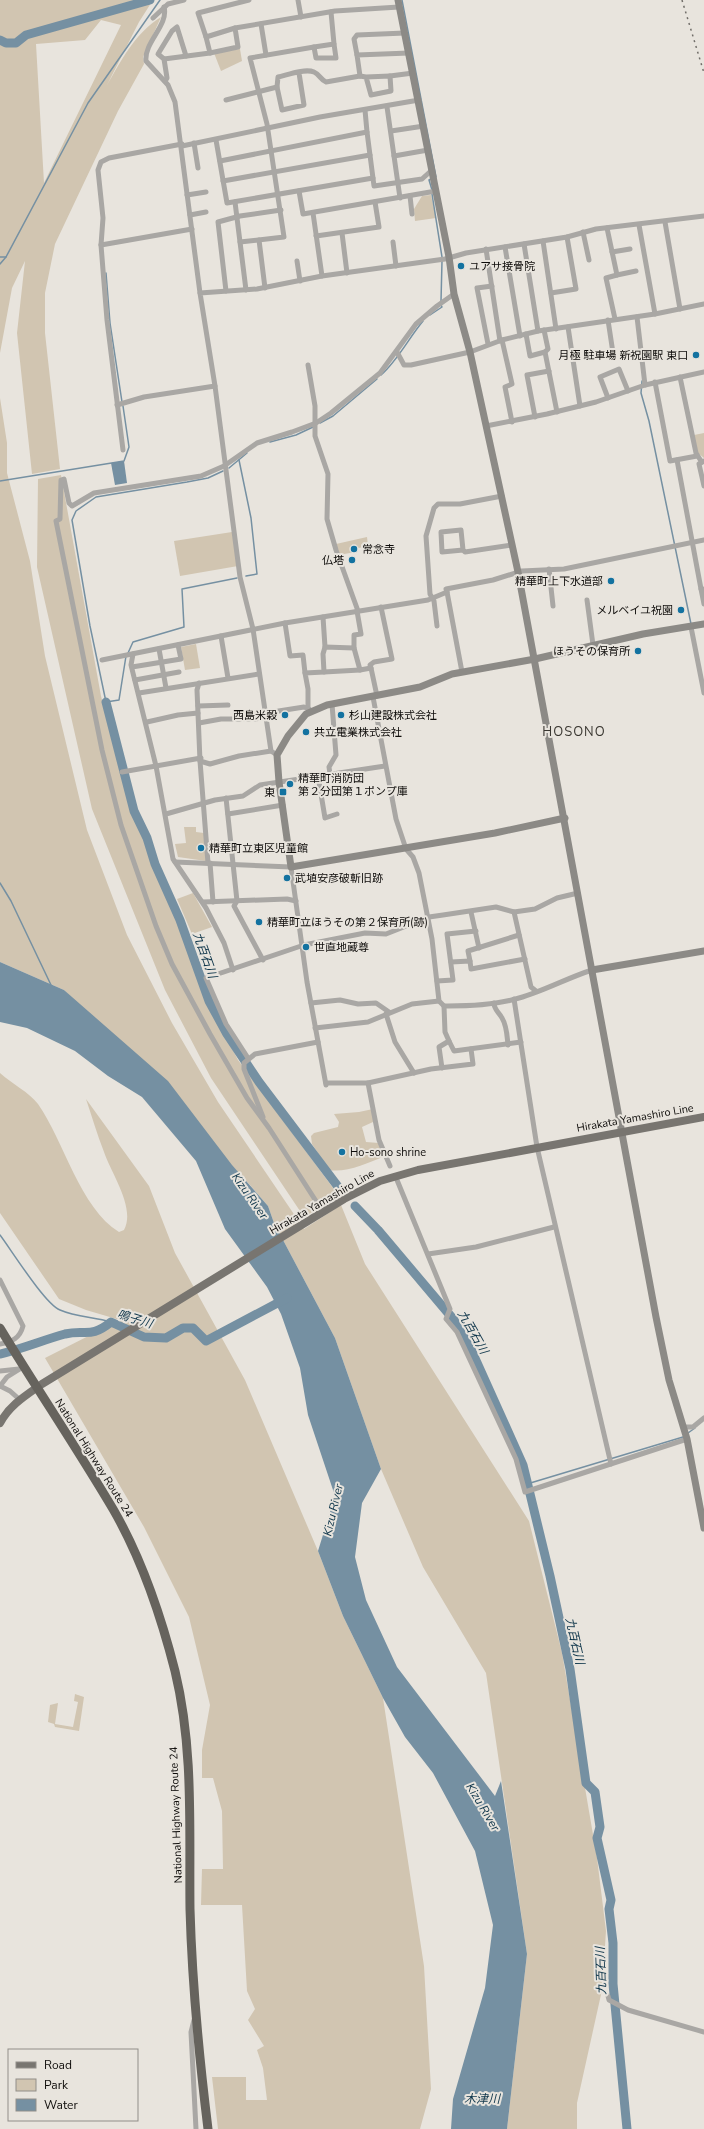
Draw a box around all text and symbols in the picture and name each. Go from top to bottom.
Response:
place label: ユアサ接骨院 [469,259,535,274]
marker: ユアサ接骨院 [456,261,466,271]
place label: 月極 駐車場 新祝園駅 東口 [559,348,688,363]
marker: 月極 駐車場 新祝園駅 東口 [691,350,701,360]
place label: 常念寺 [362,542,395,557]
marker: 常念寺 [349,544,359,554]
place label: 仏塔 [322,553,344,568]
marker: 仏塔 [347,555,357,565]
place label: 精華町上下水道部 [515,574,603,589]
marker: 精華町上下水道部 [606,576,616,586]
place label: メルベイユ祝園 [596,603,673,618]
marker: メルベイユ祝園 [676,605,686,615]
place label: ほうその保育所 [553,644,631,659]
marker: ほうその保育所 [633,646,643,656]
place label: 西島米穀 [233,708,278,723]
place label: 杉山建設株式会社 [349,708,437,723]
marker: 西島米穀 [280,710,290,720]
marker: 杉山建設株式会社 [336,710,346,720]
district label: HOSONO [542,723,606,741]
place label: 共立電業株式会社 [314,725,402,740]
marker: 共立電業株式会社 [301,727,311,737]
place label: 精華町消防団 第２分団第１ポンプ庫 [298,771,408,799]
marker: 精華町消防団 第２分団第１ポンプ庫 [285,779,295,789]
place label: 東 [264,785,275,800]
marker: 東 [278,787,288,797]
place label: 精華町立東区児童館 [209,841,308,856]
marker: 精華町立東区児童館 [196,843,206,853]
place label: 武埴安彦破斬旧跡 [295,871,383,886]
marker: 武埴安彦破斬旧跡 [282,873,292,883]
place label: 精華町立ほうその第２保育所(跡) [267,915,428,930]
marker: 精華町立ほうその第２保育所(跡) [254,917,264,927]
water label: 九百石川 [189,930,221,982]
place label: 世直地蔵尊 [314,940,369,955]
marker: 世直地蔵尊 [301,942,311,952]
street label: Hirakata Yamashiro Line [575,1100,695,1136]
place label: Ho-sono shrine [350,1145,426,1160]
marker: Ho-sono shrine [337,1147,347,1157]
street label: Hirakata Yamashiro Line [267,1166,377,1238]
water label: Kizu River [228,1170,272,1223]
water label: 鳴子川 [115,1306,156,1332]
water label: 九百石川 [454,1307,493,1359]
street label: National Highway Route 24 [51,1396,137,1520]
water label: Kizu River [319,1482,347,1538]
water label: 九百石川 [562,1616,589,1668]
street label: National Highway Route 24 [166,1746,186,1884]
water label: Kizu River [462,1780,504,1835]
water label: 九百石川 [592,1945,610,1995]
legend [8,2049,138,2121]
text: Road [44,2057,72,2073]
text: Park [44,2077,69,2093]
water label: 木津川 [464,2091,502,2107]
text: Water [44,2097,78,2113]

